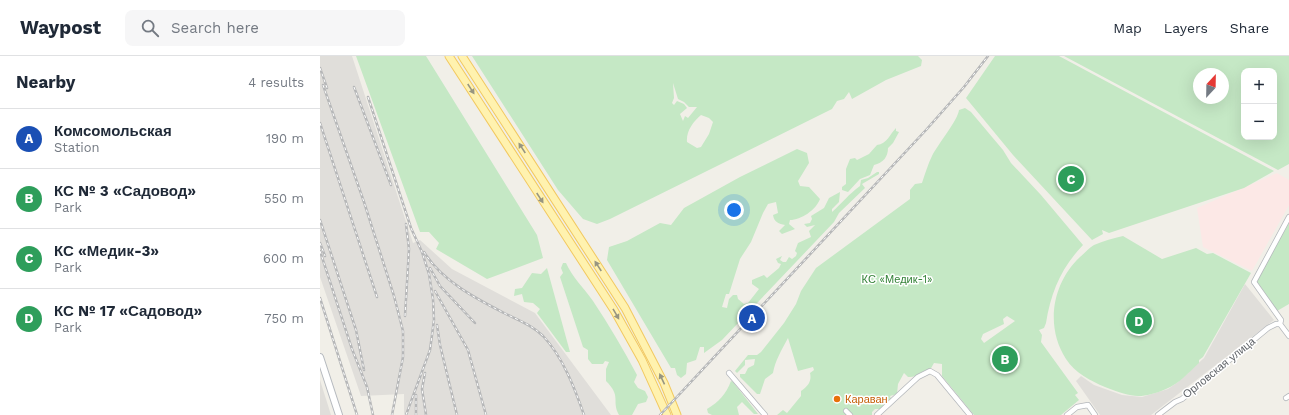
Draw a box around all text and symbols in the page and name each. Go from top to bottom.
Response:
search box [125,10,405,46]
text: Waypost [20,16,101,39]
icon: search [139,17,161,39]
text: Search here [171,19,259,37]
text: Map [1113,20,1142,36]
text: Layers [1164,20,1208,36]
text: Share [1230,20,1269,36]
north arrow [1193,68,1229,104]
map controls [1241,68,1277,140]
button: + [1241,68,1277,104]
text: Nearby [16,72,75,92]
text: 4 results [248,75,304,90]
one-way arrow [467,83,474,94]
button: − [1241,104,1277,140]
text: Комсомольская [54,122,172,140]
text: A [25,131,33,146]
text: 190 m [266,131,304,146]
text: Station [54,140,100,155]
one-way arrow [518,143,526,153]
pin: C [1058,164,1084,194]
text: КС № 3 «Садовод» [54,182,196,200]
text: B [25,191,33,206]
text: 550 m [264,191,304,206]
one-way arrow [537,192,544,204]
text: Park [54,200,82,215]
your location [724,200,744,220]
text: КС «Медик-3» [54,242,159,260]
text: C [25,251,33,266]
text: 600 m [263,251,304,266]
text: Park [54,260,82,275]
one-way arrow [595,260,602,272]
park label: КС «Медик-1» [862,273,932,286]
text: КС № 17 «Садовод» [54,302,202,320]
pin: A [739,303,765,333]
pin: D [1126,306,1152,336]
one-way arrow [612,308,619,320]
text: D [24,311,34,326]
text: 750 m [264,311,304,326]
text: Park [54,320,82,335]
street label: Орловская улица [1180,334,1258,401]
pin: B [992,344,1018,374]
one-way arrow [659,373,665,385]
place label: Караван [845,393,888,406]
marker: Караван [832,394,842,404]

